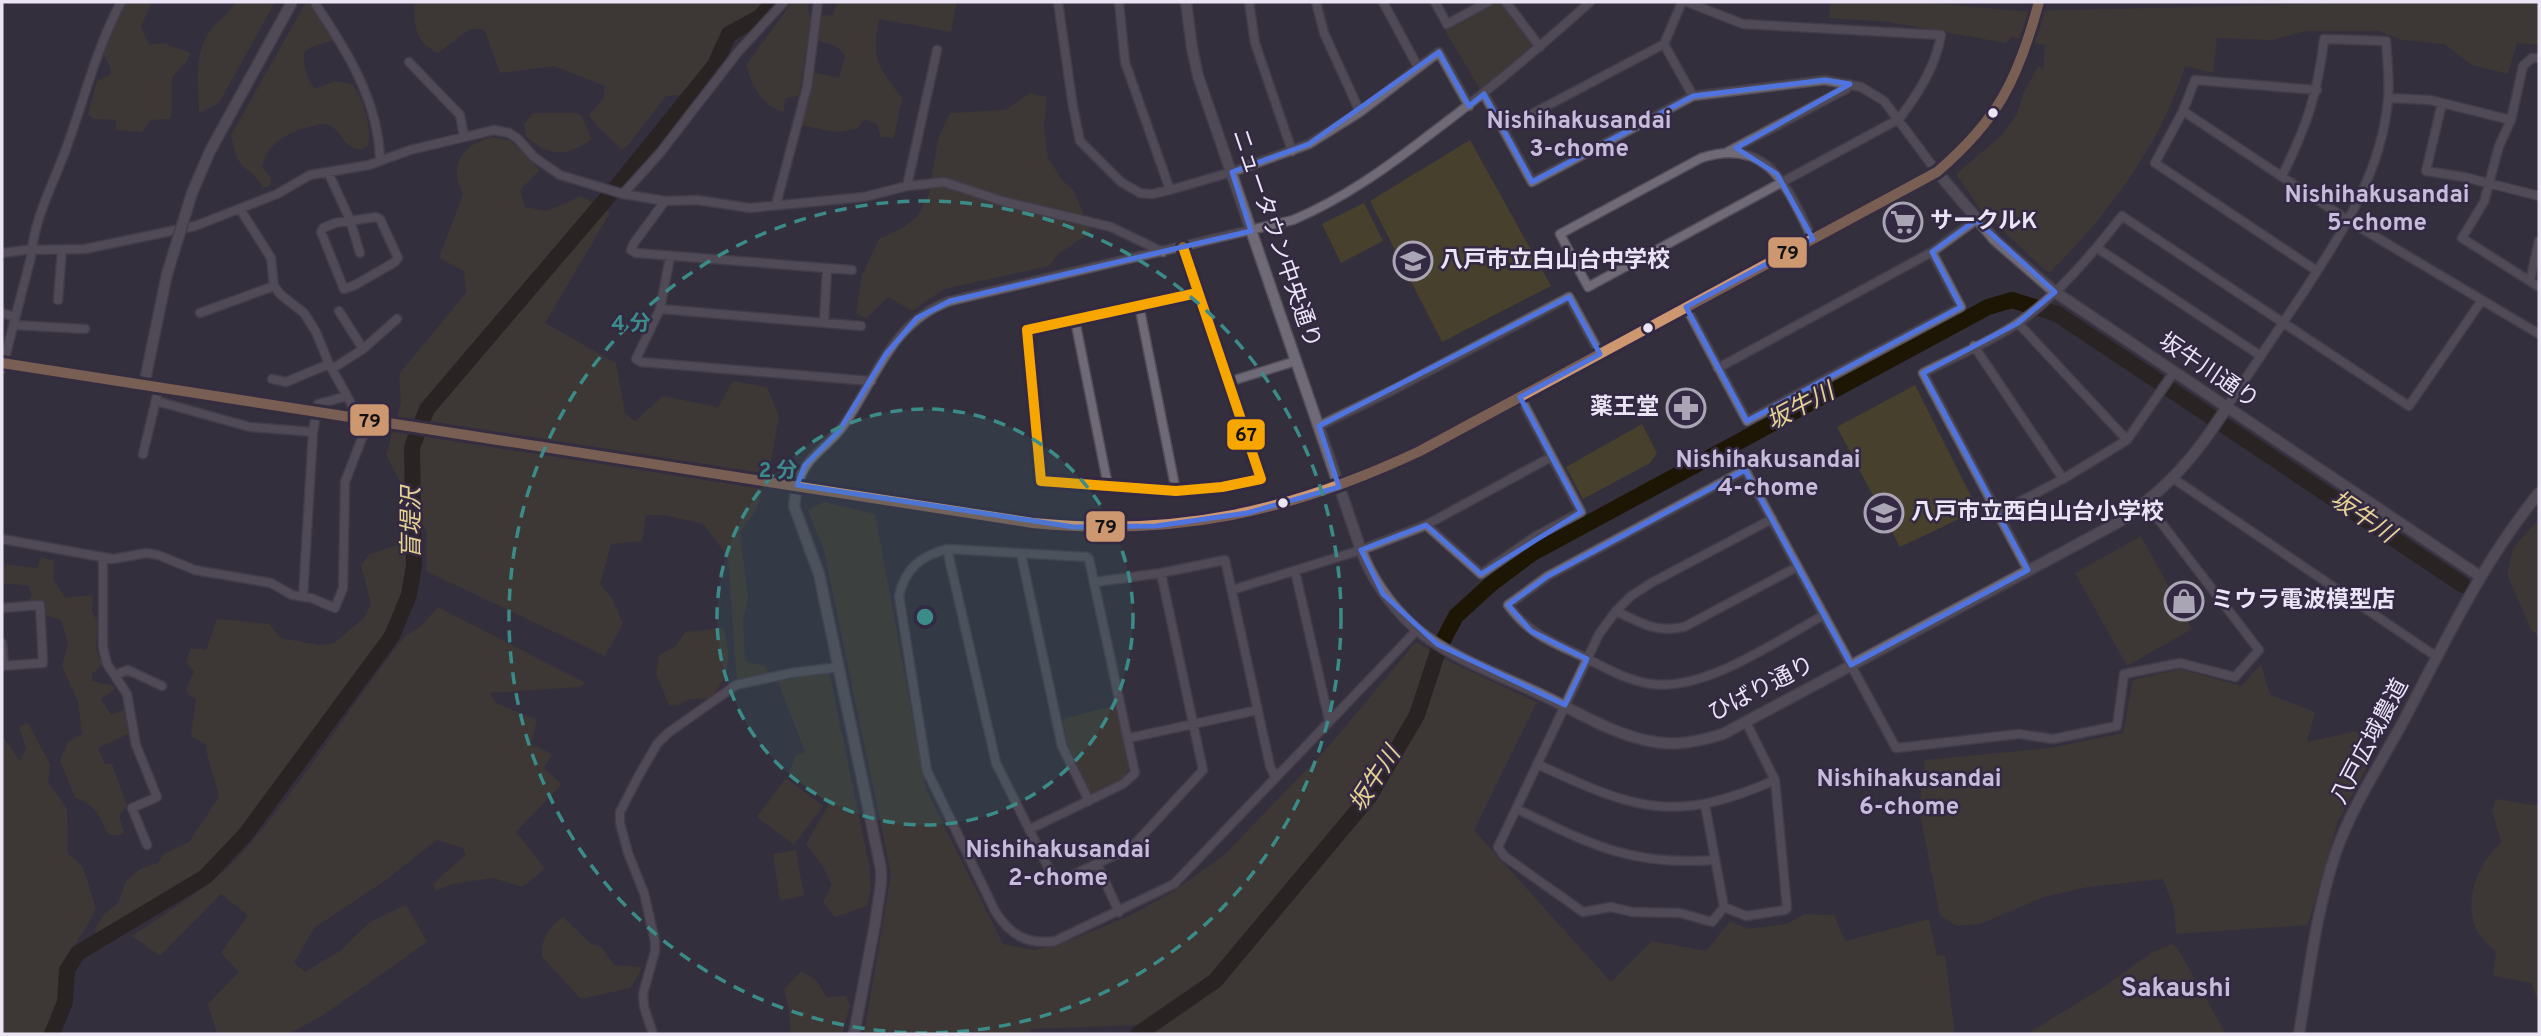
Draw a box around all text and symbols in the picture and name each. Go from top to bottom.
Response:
unlabelled marker [1986,106,2000,120]
district label: Nishihakusandai 3-chome [1486,107,1672,165]
street label: ニュータウン中央通り [1224,126,1326,352]
district label: Nishihakusandai 5-chome [2284,181,2470,239]
supermarket icon: サークルK [1882,201,1924,243]
place label: サークルK [1930,208,2038,237]
line badge: 79 [1767,236,1808,269]
school or university icon: 八戸市立白山台中学校 [1392,240,1434,282]
text: 79 [1777,242,1799,266]
place label: 八戸市立白山台中学校 [1440,247,1670,276]
text: 4 分 [611,311,651,338]
unlabelled marker [1641,321,1655,335]
street label: 坂牛川通り [2152,328,2264,416]
water label: 坂牛川 [1762,376,1842,438]
pharmacy icon: 薬王堂 [1665,387,1707,429]
place label: 薬王堂 [1590,394,1659,423]
line badge: 79 [349,403,390,437]
text: 79 [359,410,381,434]
line badge: 67 [1226,418,1266,451]
text: 67 [1235,424,1257,448]
district label: Nishihakusandai 4-chome [1675,446,1861,504]
text: 2 分 [758,458,798,485]
water label: 盲堤沢 [398,484,428,559]
water label: 坂牛川 [2324,485,2403,552]
school or university icon: 八戸市立西白山台小学校 [1863,492,1905,534]
unlabelled marker [1276,496,1290,510]
place label: 八戸市立西白山台小学校 [1911,499,2164,528]
line badge: 79 [1085,510,1126,543]
text: 79 [1095,516,1117,540]
shop icon: ミウラ電波模型店 [2163,580,2205,622]
place label: ミウラ電波模型店 [2211,587,2395,616]
centre of rings [913,605,937,629]
street label: ひばり通り [1704,651,1820,729]
street label: 八戸広域農道 [2326,674,2416,810]
water label: 坂牛川 [1344,739,1410,818]
district label: Nishihakusandai 6-chome [1816,765,2002,823]
district label: Nishihakusandai 2-chome [965,836,1151,894]
district label: Sakaushi [2121,973,2231,1006]

